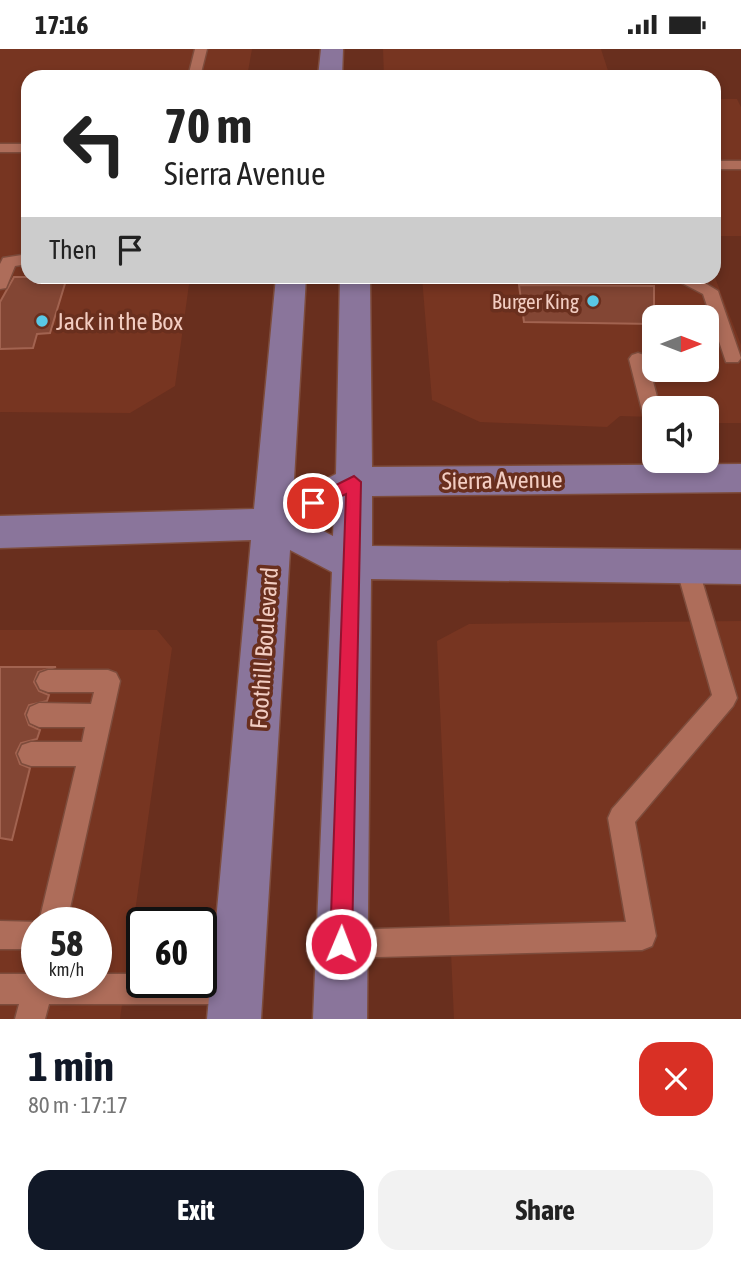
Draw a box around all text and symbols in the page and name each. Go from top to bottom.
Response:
text: 17:16 [35,10,89,40]
text: 70 m [164,97,252,153]
icon: left [49,98,140,189]
text: Sierra Avenue [164,155,325,192]
icon: arrive [111,231,149,269]
text: Then [49,235,97,265]
place label: Burger King [492,289,579,313]
marker: Burger King [585,293,601,309]
north arrow [642,305,719,381]
map controls [642,305,719,473]
place label: Jack in the Box [56,308,183,335]
marker: Jack in the Box [34,313,50,329]
button: sound [642,396,719,473]
street label: Sierra Avenue [441,465,563,495]
pin [283,473,343,533]
icon: arrive [294,484,332,522]
street label: Foothill Boulevard [245,566,283,730]
speed limit sign: 60 [126,907,217,998]
position arrow [304,907,378,981]
text: 58 [50,923,83,963]
text: km/h [49,959,84,980]
text: 1 min [28,1042,114,1090]
button: close [639,1042,713,1116]
text: 80 m · 17:17 [28,1092,128,1118]
button: Exit [28,1170,364,1250]
button: Share [378,1170,713,1250]

